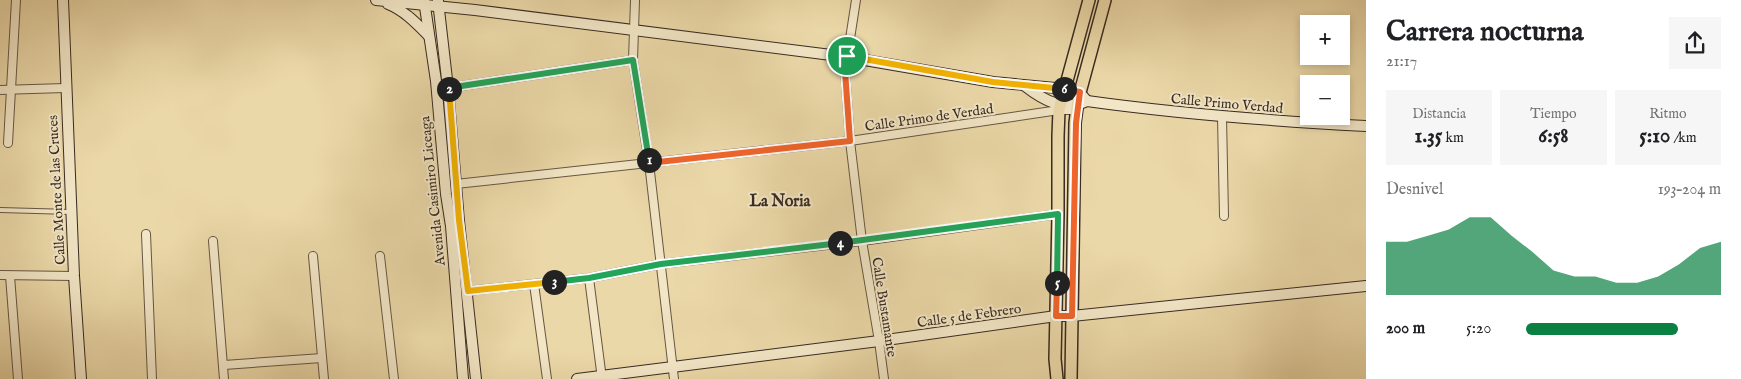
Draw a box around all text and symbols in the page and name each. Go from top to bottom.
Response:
map controls [1300,15,1350,125]
button: + [1300,15,1350,65]
text: Carrera nocturna [1386,15,1583,50]
button: share [1669,17,1721,69]
pin [826,35,868,77]
icon: arrive [833,42,861,70]
text: 21:17 [1386,52,1417,72]
button: − [1300,75,1350,125]
pin: 2 [436,76,462,102]
pin: 6 [1052,76,1076,102]
text: 2 [446,80,453,98]
text: 6 [1062,80,1067,98]
street label: Calle Primo Verdad [1170,90,1284,118]
street label: Calle Primo de Verdad [864,100,995,136]
text: Distancia [1412,105,1466,123]
text: Tiempo [1530,105,1577,123]
text: Ritmo [1649,105,1687,123]
street label: Avenida Casimiro Liceaga [416,114,450,268]
street label: Calle Monte de las Cruces [44,115,70,265]
text: 1.35 [1415,123,1442,150]
text: 6:58 [1538,123,1569,150]
text: 5:10 [1639,123,1670,150]
text: km [1442,129,1464,147]
text: /km [1670,129,1696,147]
pin: 1 [636,148,662,172]
text: 1 [647,151,652,169]
text: Desnivel [1386,180,1443,200]
text: 193–204 m [1658,180,1721,200]
district label: La Noria [750,192,811,212]
pin: 4 [828,230,852,256]
text: 4 [837,234,844,252]
street label: Calle Bustamante [867,256,901,359]
pin: 3 [542,270,566,294]
pin: 5 [1044,270,1070,296]
text: 3 [552,273,557,291]
text: 5 [1055,274,1060,292]
street label: Calle 5 de Febrero [916,300,1023,332]
text: 200 m [1386,319,1425,339]
text: 5:20 [1466,319,1491,339]

